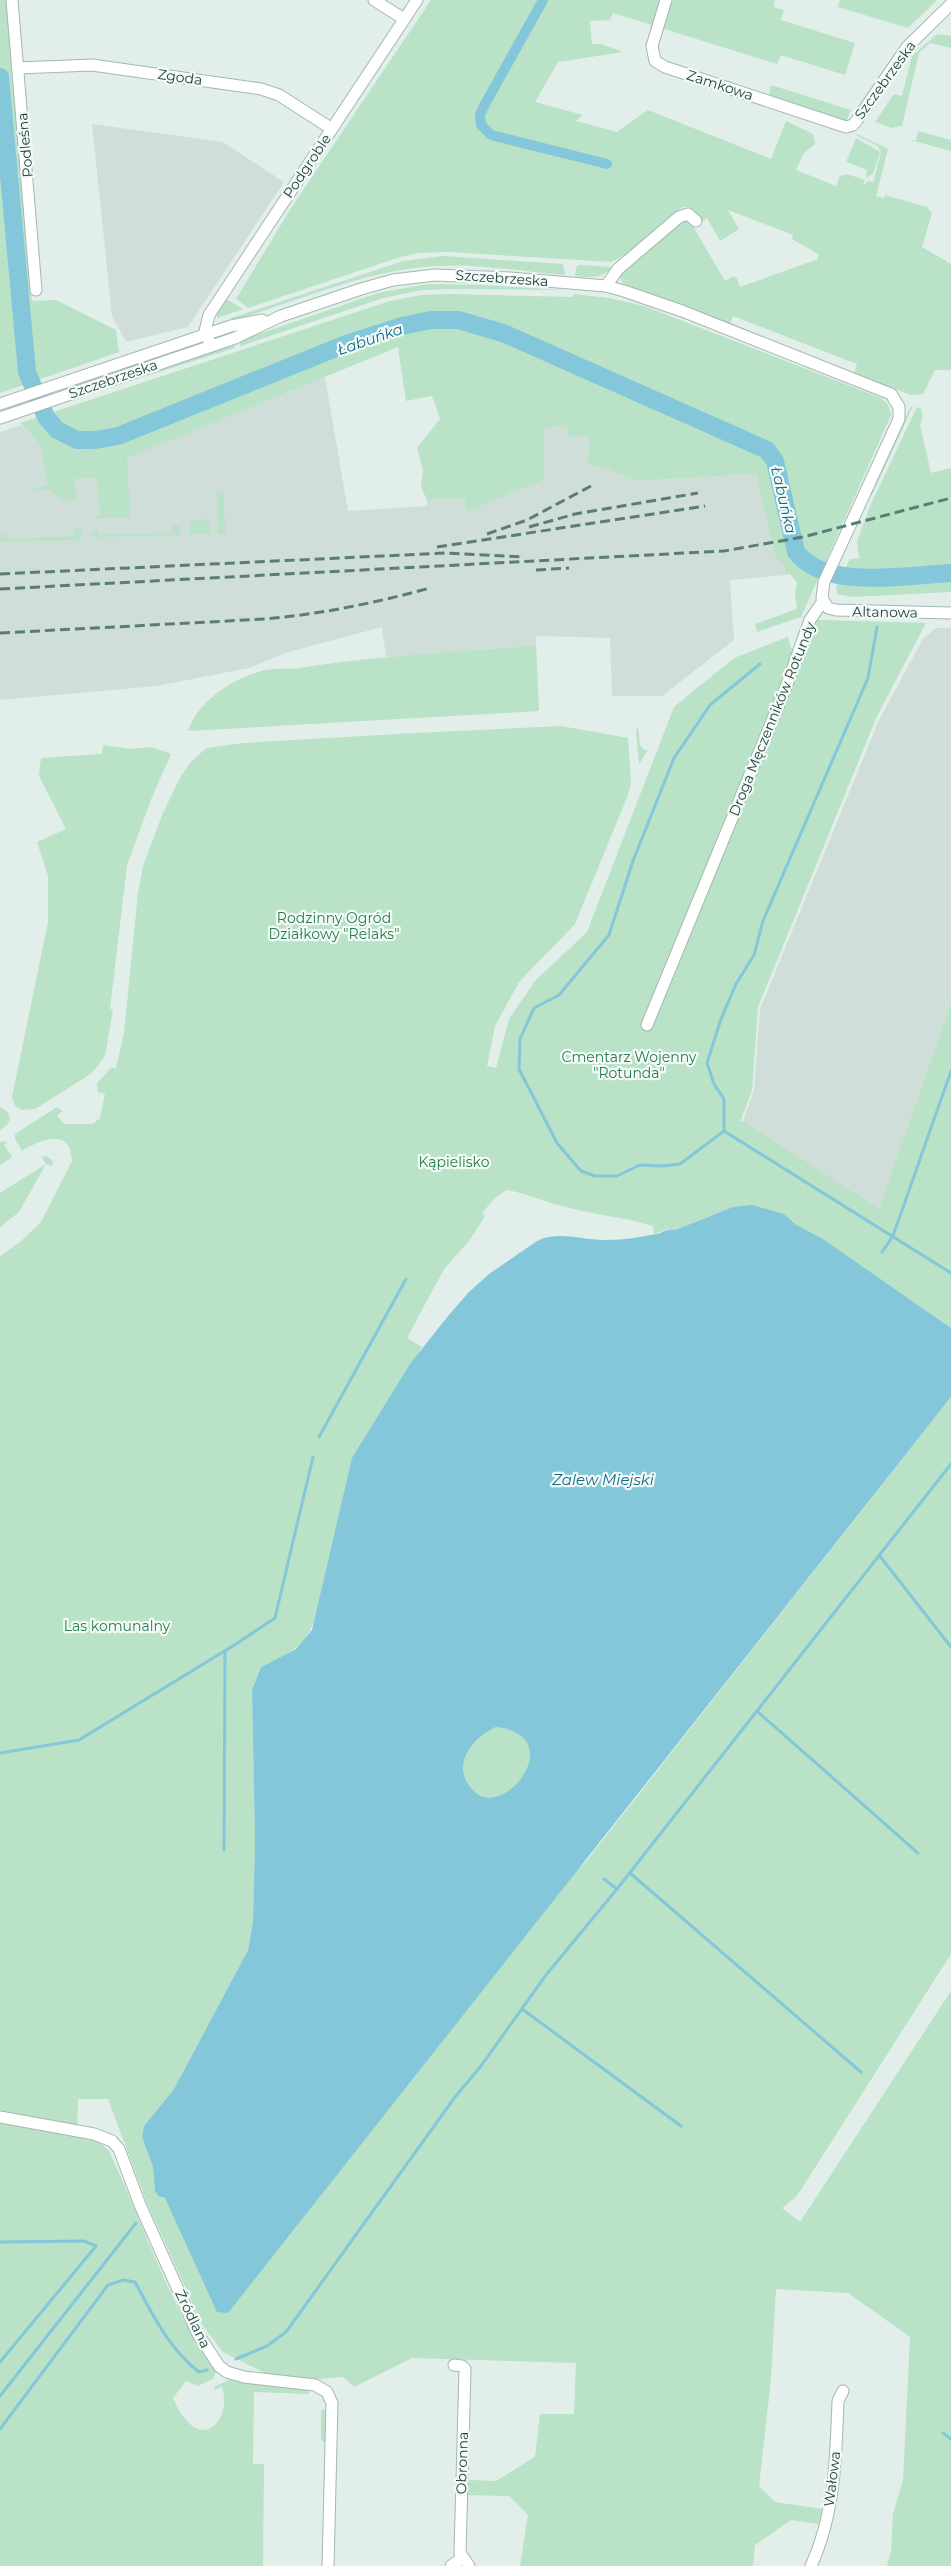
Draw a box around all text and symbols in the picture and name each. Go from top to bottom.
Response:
street label: Szczebrzeska [850,37,920,123]
street label: Zgoda [156,65,204,89]
street label: Zamkowa [684,66,756,104]
street label: Podleśna [13,112,37,178]
street label: Podgroble [279,130,335,202]
street label: Szczebrzeska [455,266,549,290]
water label: Łabuńka [335,319,405,359]
street label: Szczebrzeska [66,355,160,403]
water label: Łabuńka [767,465,801,535]
street label: Altanowa [852,602,918,622]
street label: Droga Męczenników Rotundy [725,619,819,819]
park label: Rodzinny Ogród Działkowy "Relaks" [269,909,399,943]
park label: Cmentarz Wojenny "Rotunda" [562,1048,697,1082]
park label: Kąpielisko [419,1153,490,1171]
water label: Zalew Miejski [551,1470,655,1489]
park label: Las komunalny [64,1617,171,1635]
street label: Źródlana [171,2287,215,2351]
street label: Obronna [452,2431,472,2495]
street label: Wałowa [820,2450,844,2508]

